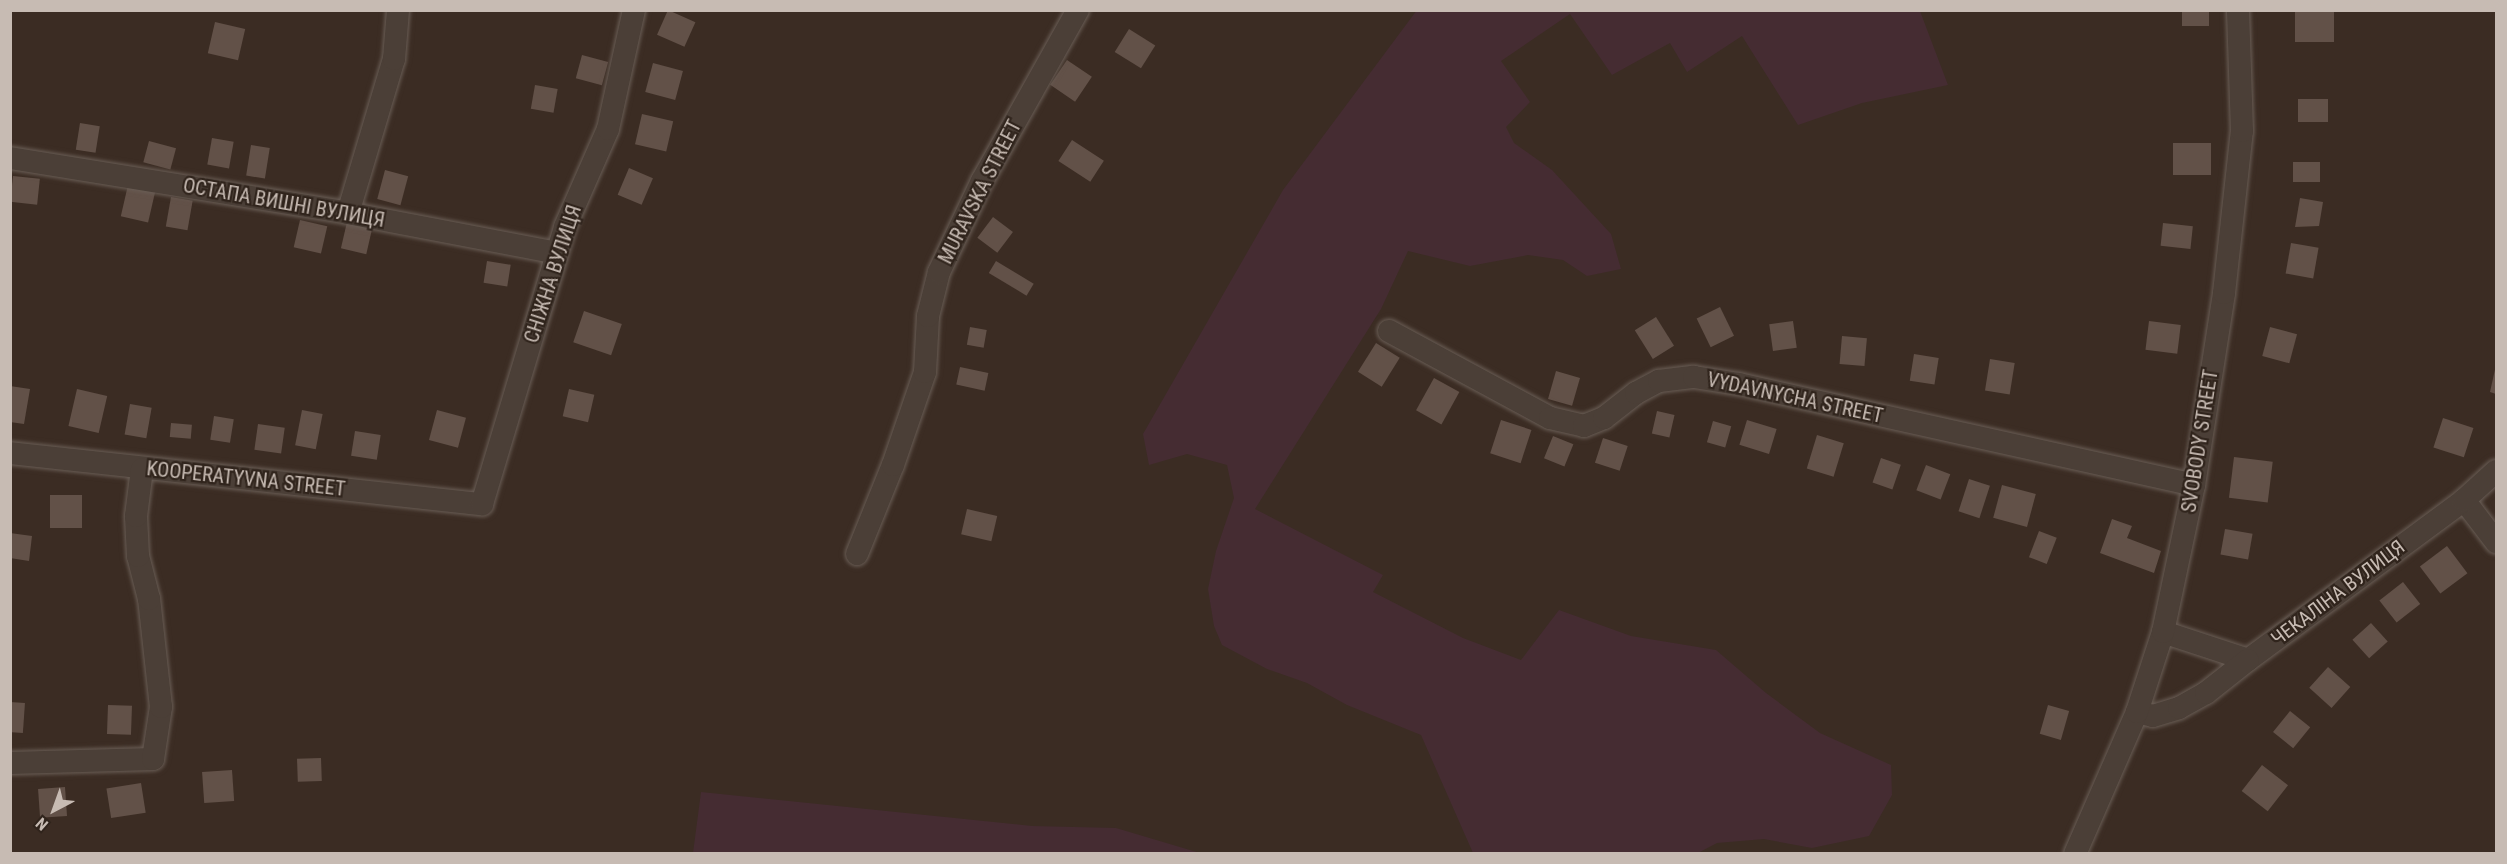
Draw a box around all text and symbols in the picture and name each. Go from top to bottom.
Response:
street label: MURAVSKA STREET [933,116,1027,268]
street label: ОСТАПА ВИШНІ ВУЛИЦЯ [181,173,387,233]
street label: СНІЖНА ВУЛИЦЯ [519,202,587,346]
street label: VYDAVNYCHA STREET [1705,368,1885,428]
street label: SVOBODY STREET [2177,368,2223,514]
street label: KOOPERATYVNA STREET [145,457,347,501]
street label: ЧЕКАЛІНА ВУЛИЦЯ [2267,535,2409,651]
north arrow [24,780,84,840]
text: N [32,814,52,834]

